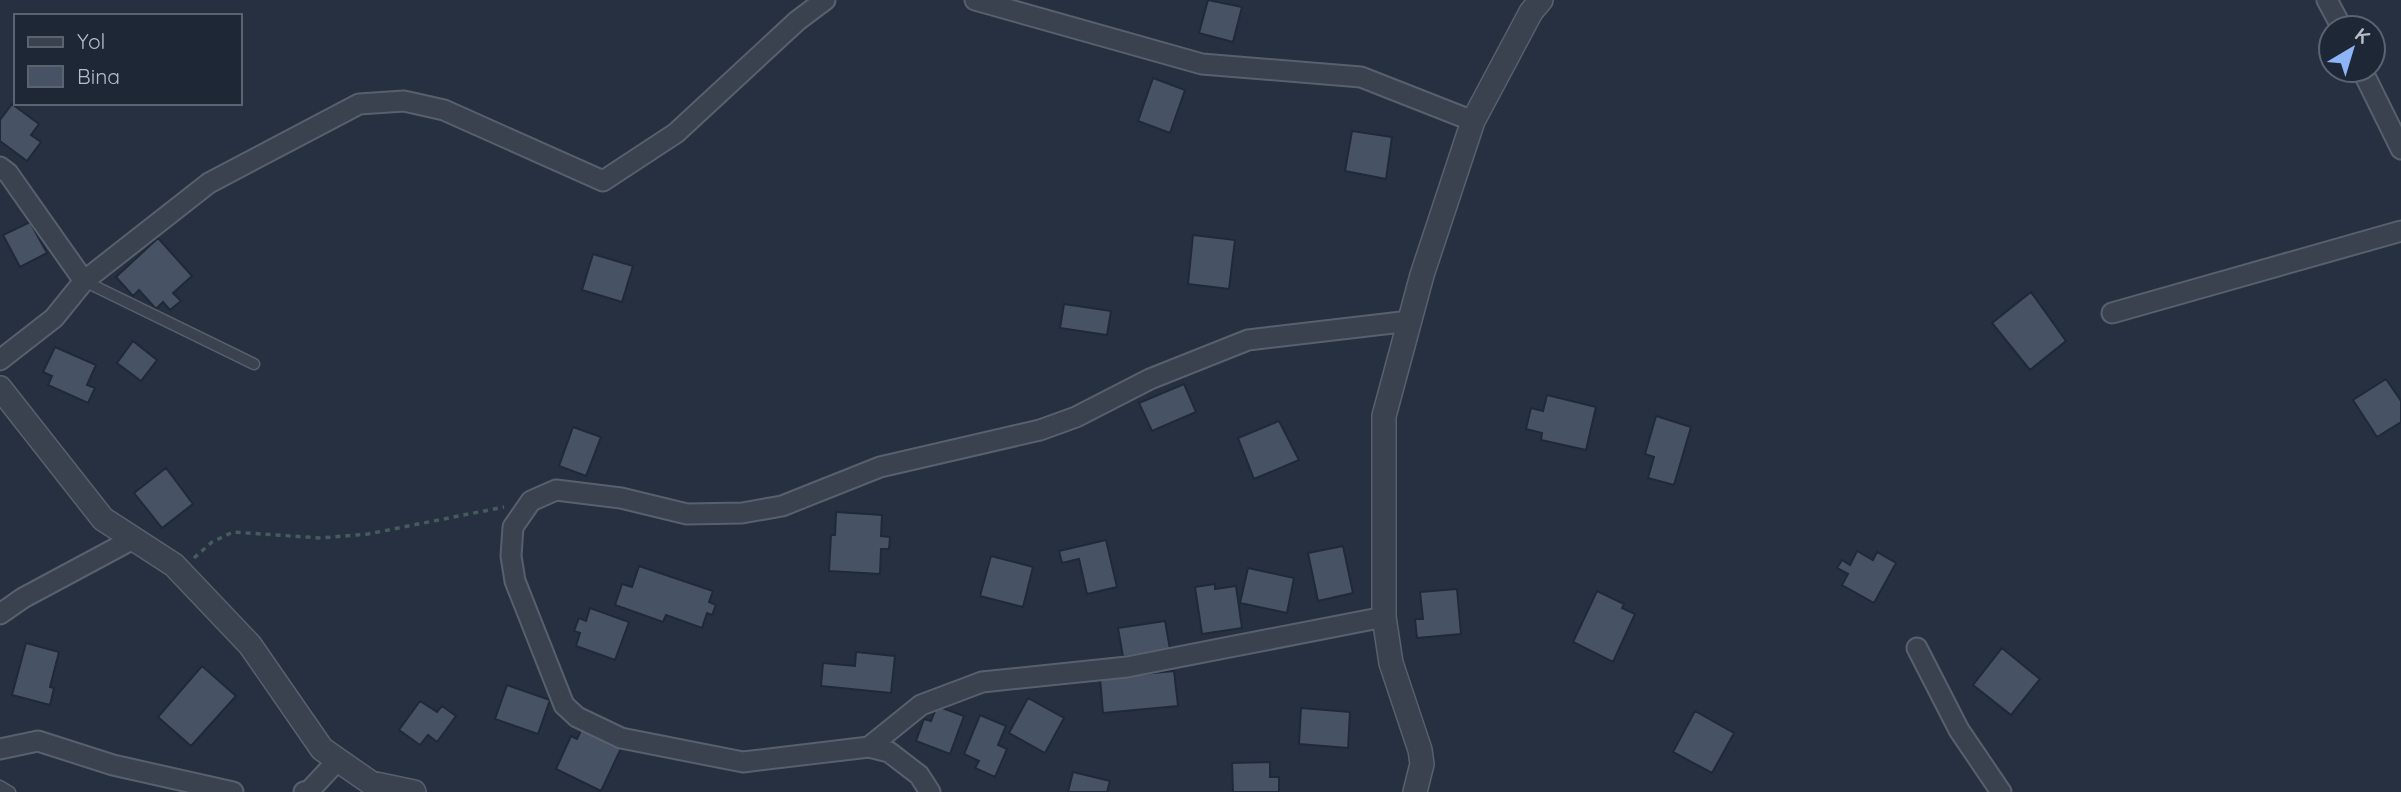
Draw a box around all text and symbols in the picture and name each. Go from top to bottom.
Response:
legend [14,14,242,105]
north arrow [2317,14,2387,84]
text: K [2350,22,2375,49]
text: Yol [77,28,105,54]
text: Bina [77,63,120,89]

